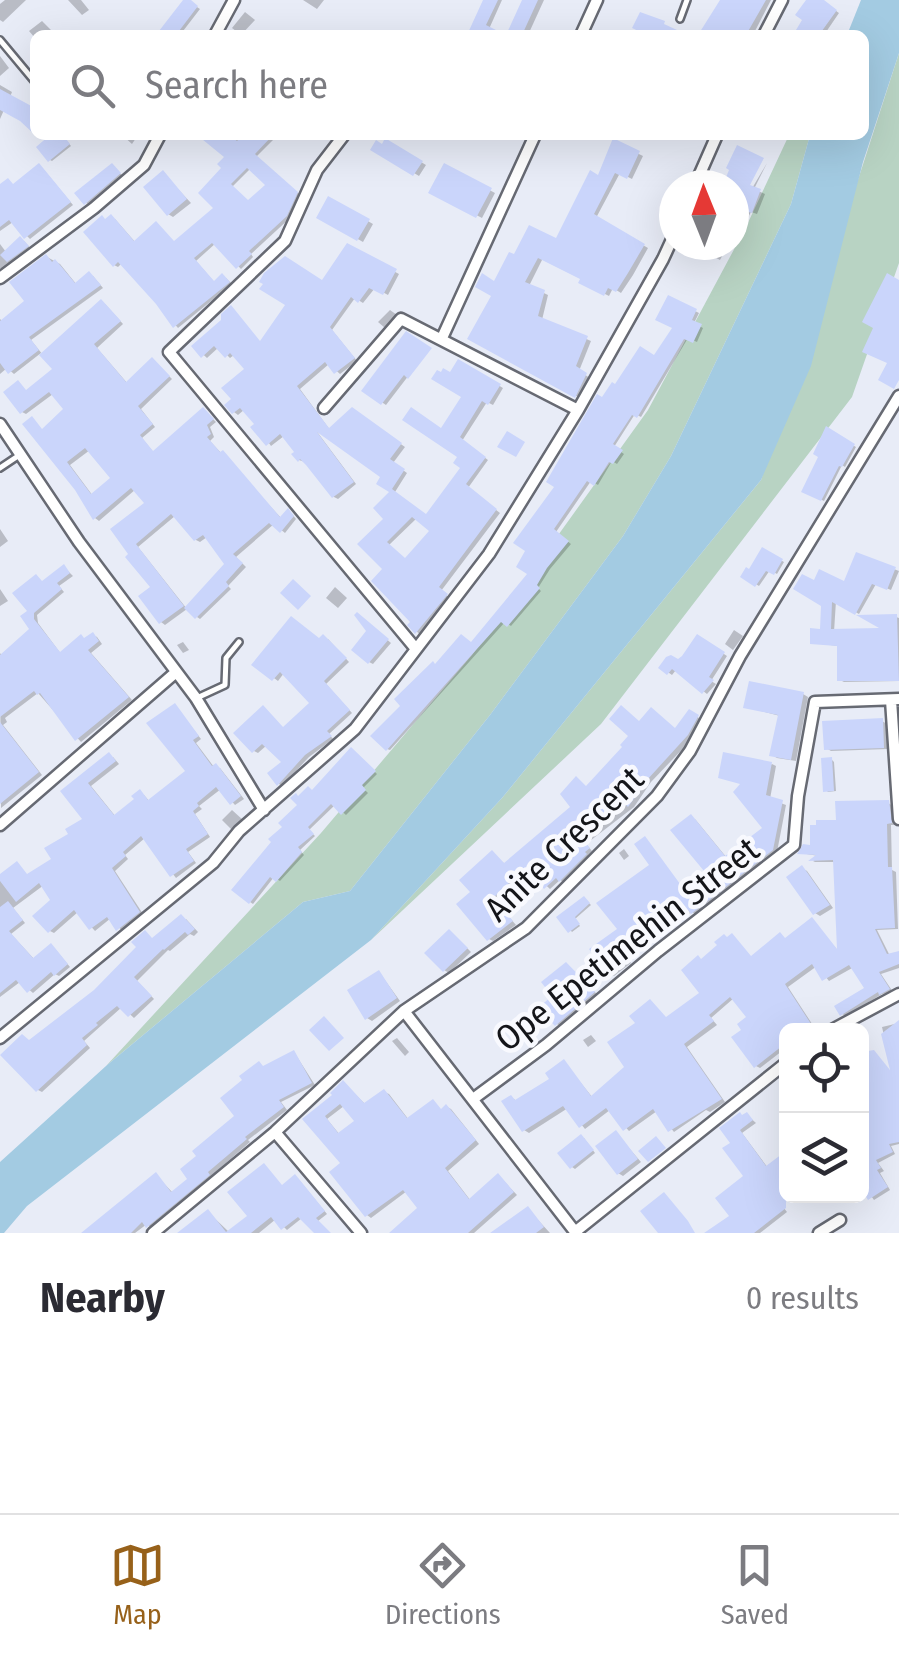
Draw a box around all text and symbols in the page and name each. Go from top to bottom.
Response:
search box [30,30,869,140]
icon: search [65,58,120,113]
text: Search here [145,62,328,108]
north arrow [659,170,749,260]
street label: Anite Crescent [476,758,652,930]
street label: Ope Epetimehin Street [487,828,767,1060]
map controls [779,1023,869,1203]
button: locate [779,1023,869,1113]
button: layers [779,1113,869,1203]
text: Nearby [40,1273,165,1323]
text: 0 results [746,1279,859,1317]
tab: Map [110,1538,165,1631]
tab: Directions [385,1538,501,1631]
tab: Saved [721,1538,789,1631]

